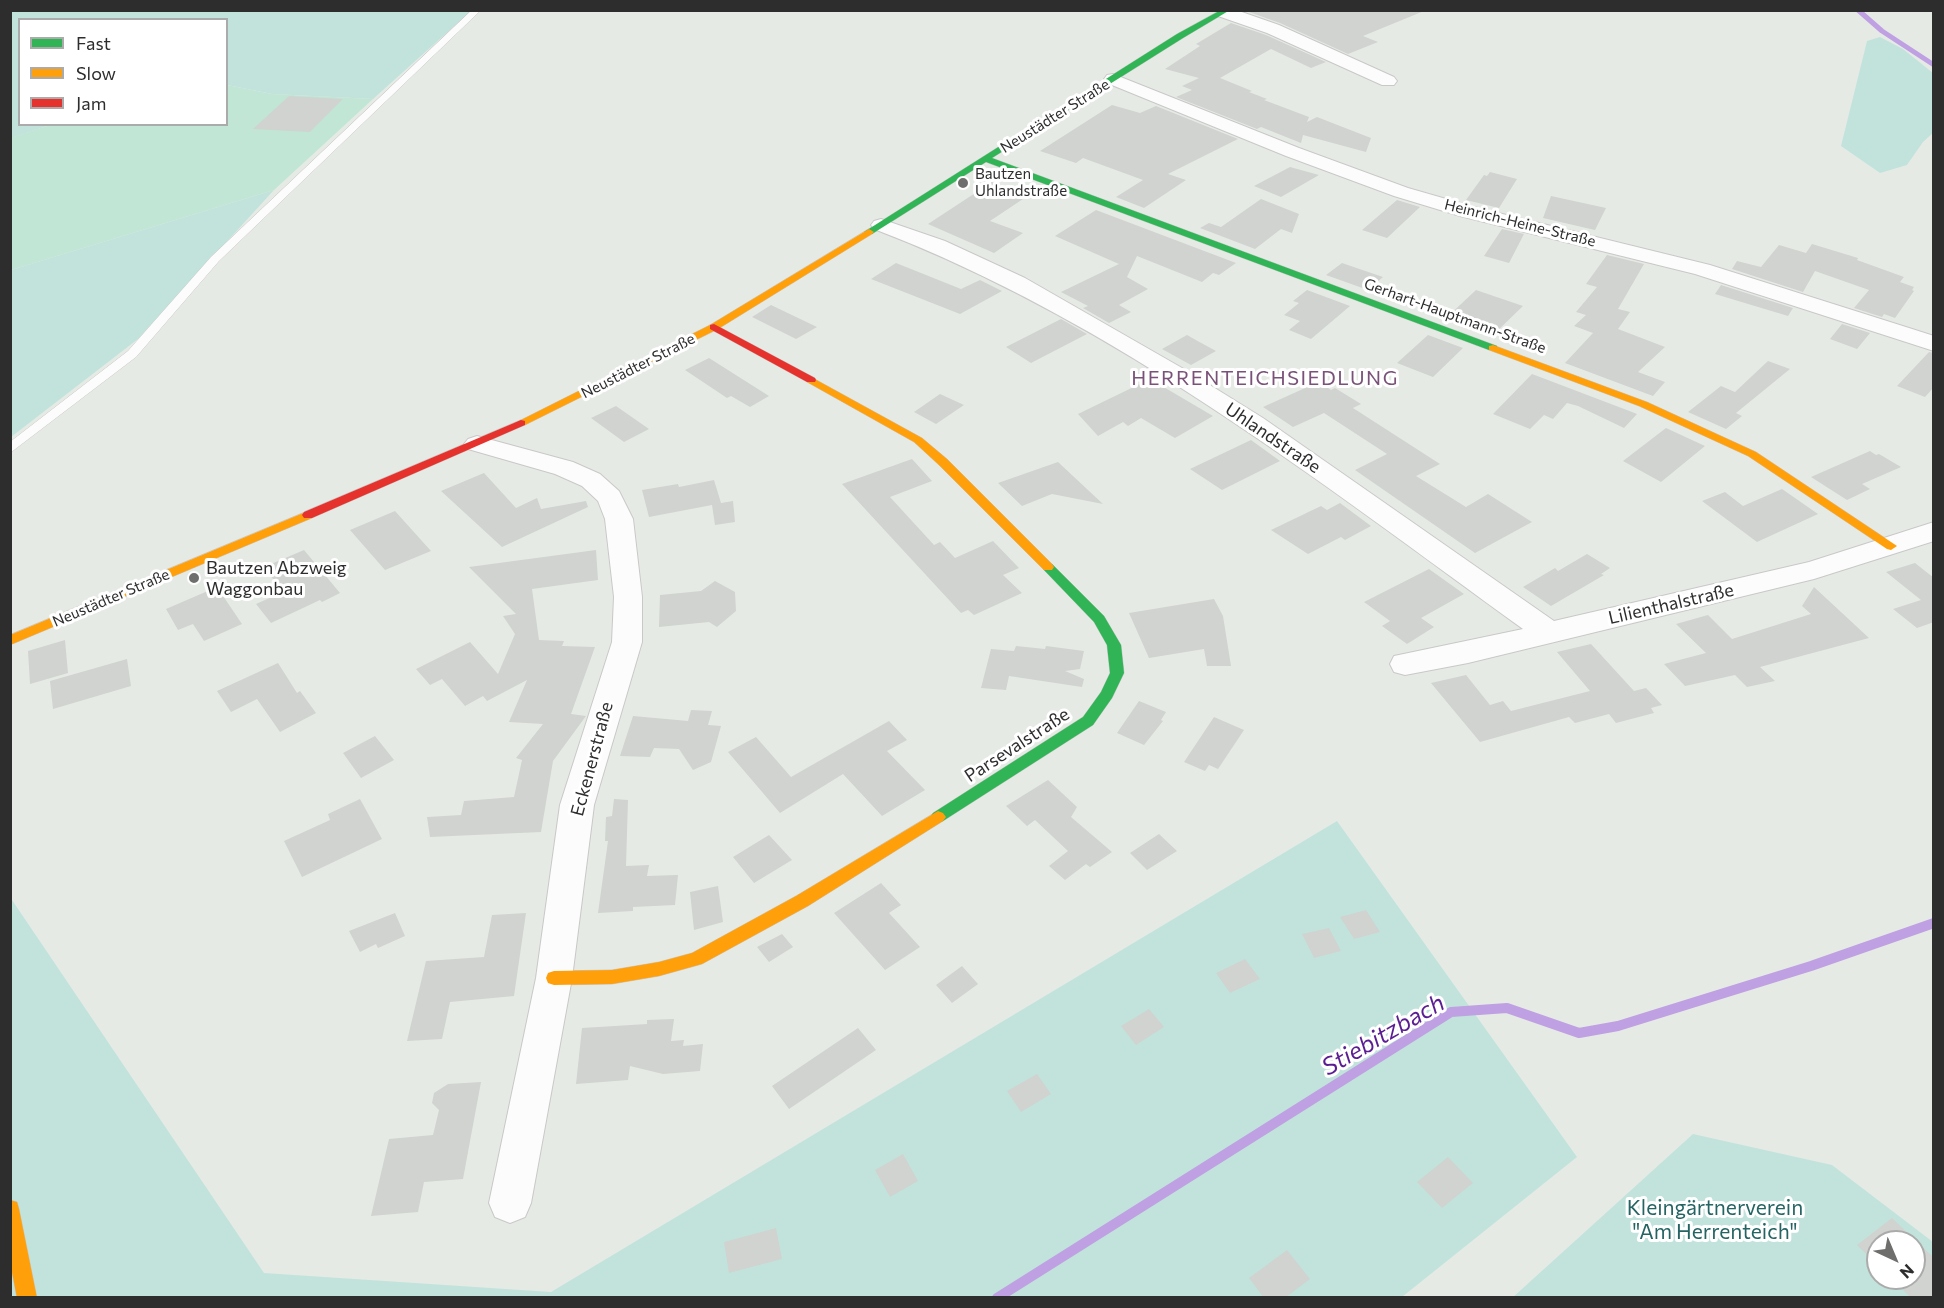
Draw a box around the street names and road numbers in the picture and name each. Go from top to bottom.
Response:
street label: Neustädter Straße [997,75,1113,157]
street label: Heinrich-Heine-Straße [1443,196,1597,250]
street label: Gerhart-Hauptmann-Straße [1362,275,1548,357]
street label: Neustädter Straße [578,330,698,402]
street label: Uhlandstraße [1221,398,1325,478]
street label: Neustädter Straße [50,565,172,631]
street label: Lilienthalstraße [1606,579,1736,629]
street label: Eckenerstraße [566,699,618,819]
street label: Parsevalstraße [961,703,1073,787]

